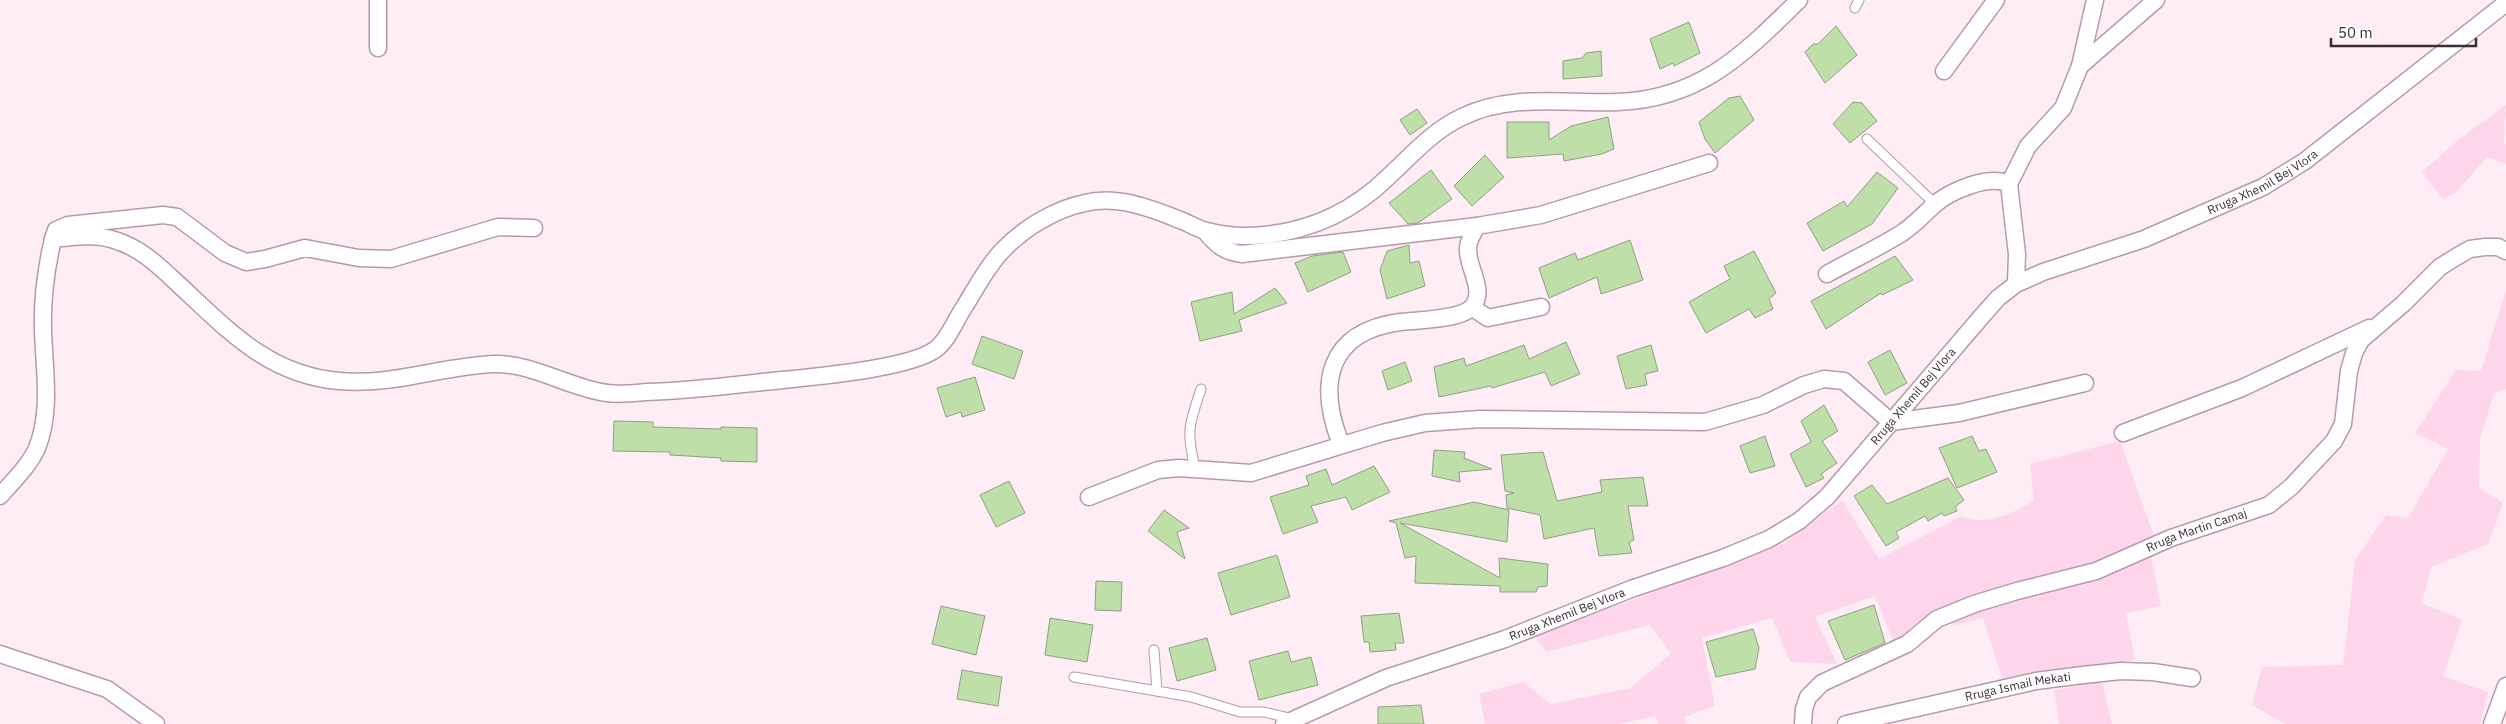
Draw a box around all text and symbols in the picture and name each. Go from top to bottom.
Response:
scale bar [2331,15,2476,47]
text: 50 m [2338,23,2373,42]
street label: Rruga Xhemil Bej Vlora [2205,146,2321,217]
street label: Rruga Xhemil Bej Vlora [1867,344,1959,448]
street label: Rruga Martin Camaj [2144,505,2249,555]
street label: Rruga Xhemil Bej Vlora [1507,584,1628,644]
street label: Rruga Ismail Mekati [1963,669,2072,704]

